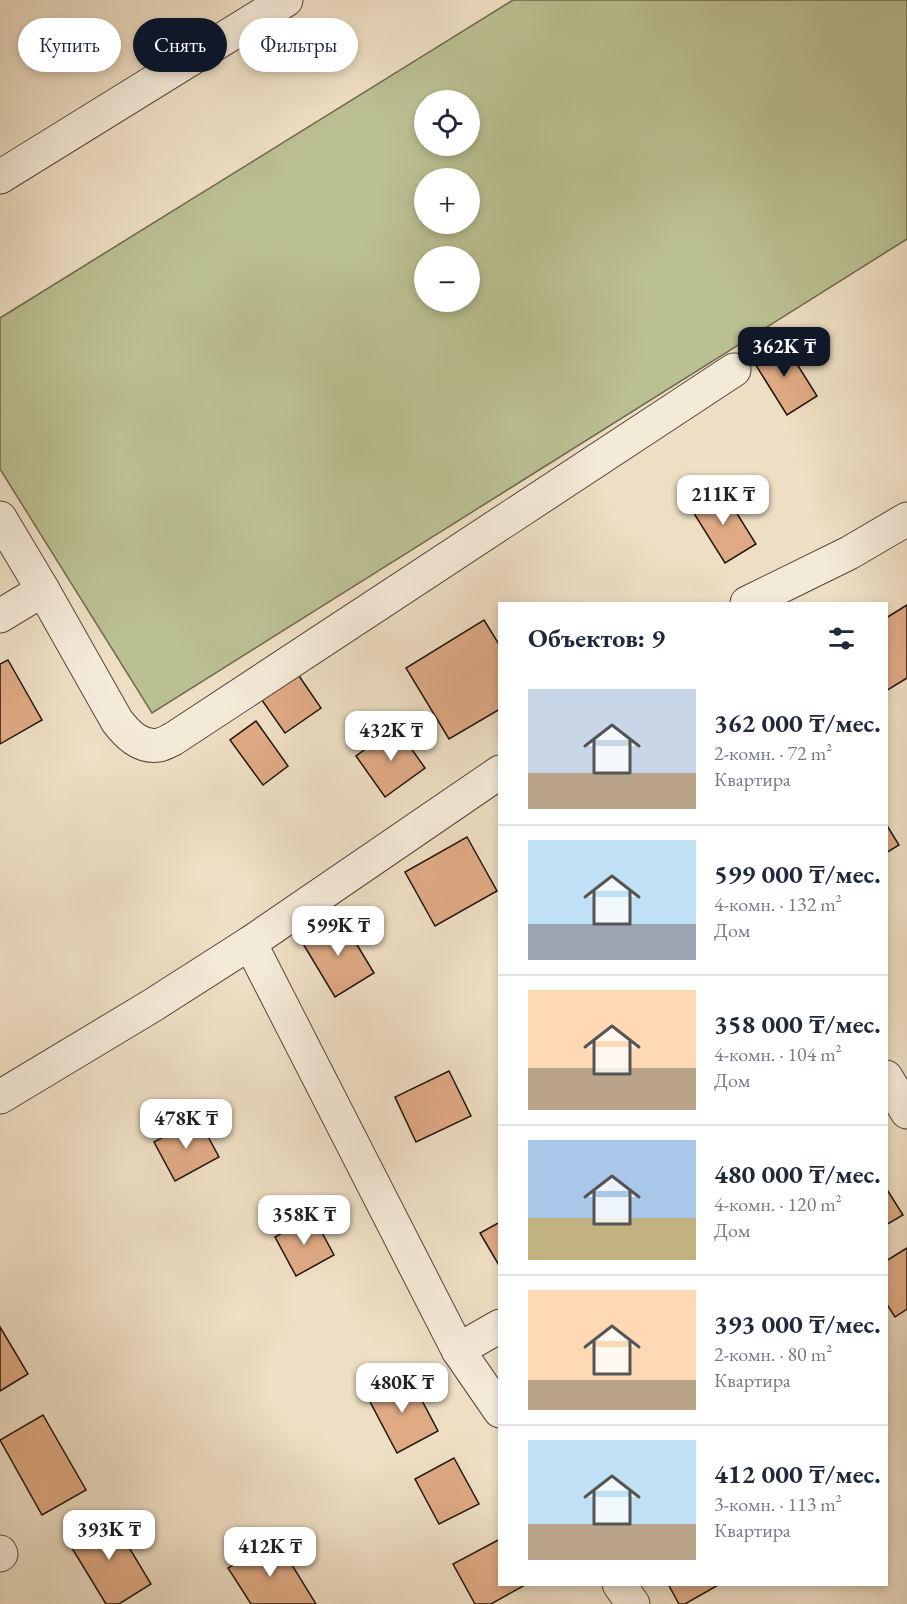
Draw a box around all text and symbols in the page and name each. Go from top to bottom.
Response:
chip: Купить [18,18,121,72]
chip: Снять [133,18,227,72]
chip: Фильтры [239,18,358,72]
map controls [414,90,480,312]
button: locate [414,90,480,156]
button: + [414,168,480,234]
button: − [414,246,480,312]
pin: 362K ₸ [735,327,833,378]
text: 362K ₸ [752,333,816,359]
pin: 211K ₸ [674,475,772,526]
text: 211K ₸ [691,481,755,507]
text: Объектов: 9 [528,621,665,655]
icon: filters [825,622,858,655]
text: 362 000 ₸/мес. [714,706,881,740]
pin: 432K ₸ [342,711,440,762]
icon: home [576,713,648,785]
text: 432K ₸ [359,717,423,743]
text: 2-комн. · 72 m² [714,740,832,766]
text: Квартира [714,766,791,792]
text: 599 000 ₸/мес. [714,857,881,891]
icon: home [576,864,648,936]
text: 4-комн. · 132 m² [714,891,842,917]
pin: 599K ₸ [289,906,387,957]
text: 599K ₸ [306,912,370,938]
text: Дом [714,917,750,943]
text: 358 000 ₸/мес. [714,1007,881,1041]
icon: home [576,1014,648,1086]
text: 4-комн. · 104 m² [714,1041,842,1067]
text: Дом [714,1067,750,1093]
pin: 478K ₸ [137,1099,235,1150]
text: 478K ₸ [154,1105,218,1131]
text: 480 000 ₸/мес. [714,1157,881,1191]
icon: home [576,1164,648,1236]
text: 4-комн. · 120 m² [714,1191,842,1217]
pin: 358K ₸ [255,1195,353,1246]
text: 358K ₸ [272,1201,336,1227]
text: Дом [714,1217,750,1243]
text: 393 000 ₸/мес. [714,1307,881,1341]
icon: home [576,1314,648,1386]
text: 2-комн. · 80 m² [714,1341,832,1367]
pin: 480K ₸ [353,1363,451,1414]
text: Квартира [714,1367,791,1393]
text: 480K ₸ [370,1369,434,1395]
text: 412 000 ₸/мес. [714,1457,881,1491]
icon: home [576,1464,648,1536]
text: 3-комн. · 113 m² [714,1491,842,1517]
pin: 393K ₸ [60,1510,158,1561]
text: 393K ₸ [77,1516,141,1542]
text: Квартира [714,1517,791,1543]
pin: 412K ₸ [221,1527,319,1578]
text: 412K ₸ [238,1533,302,1559]

